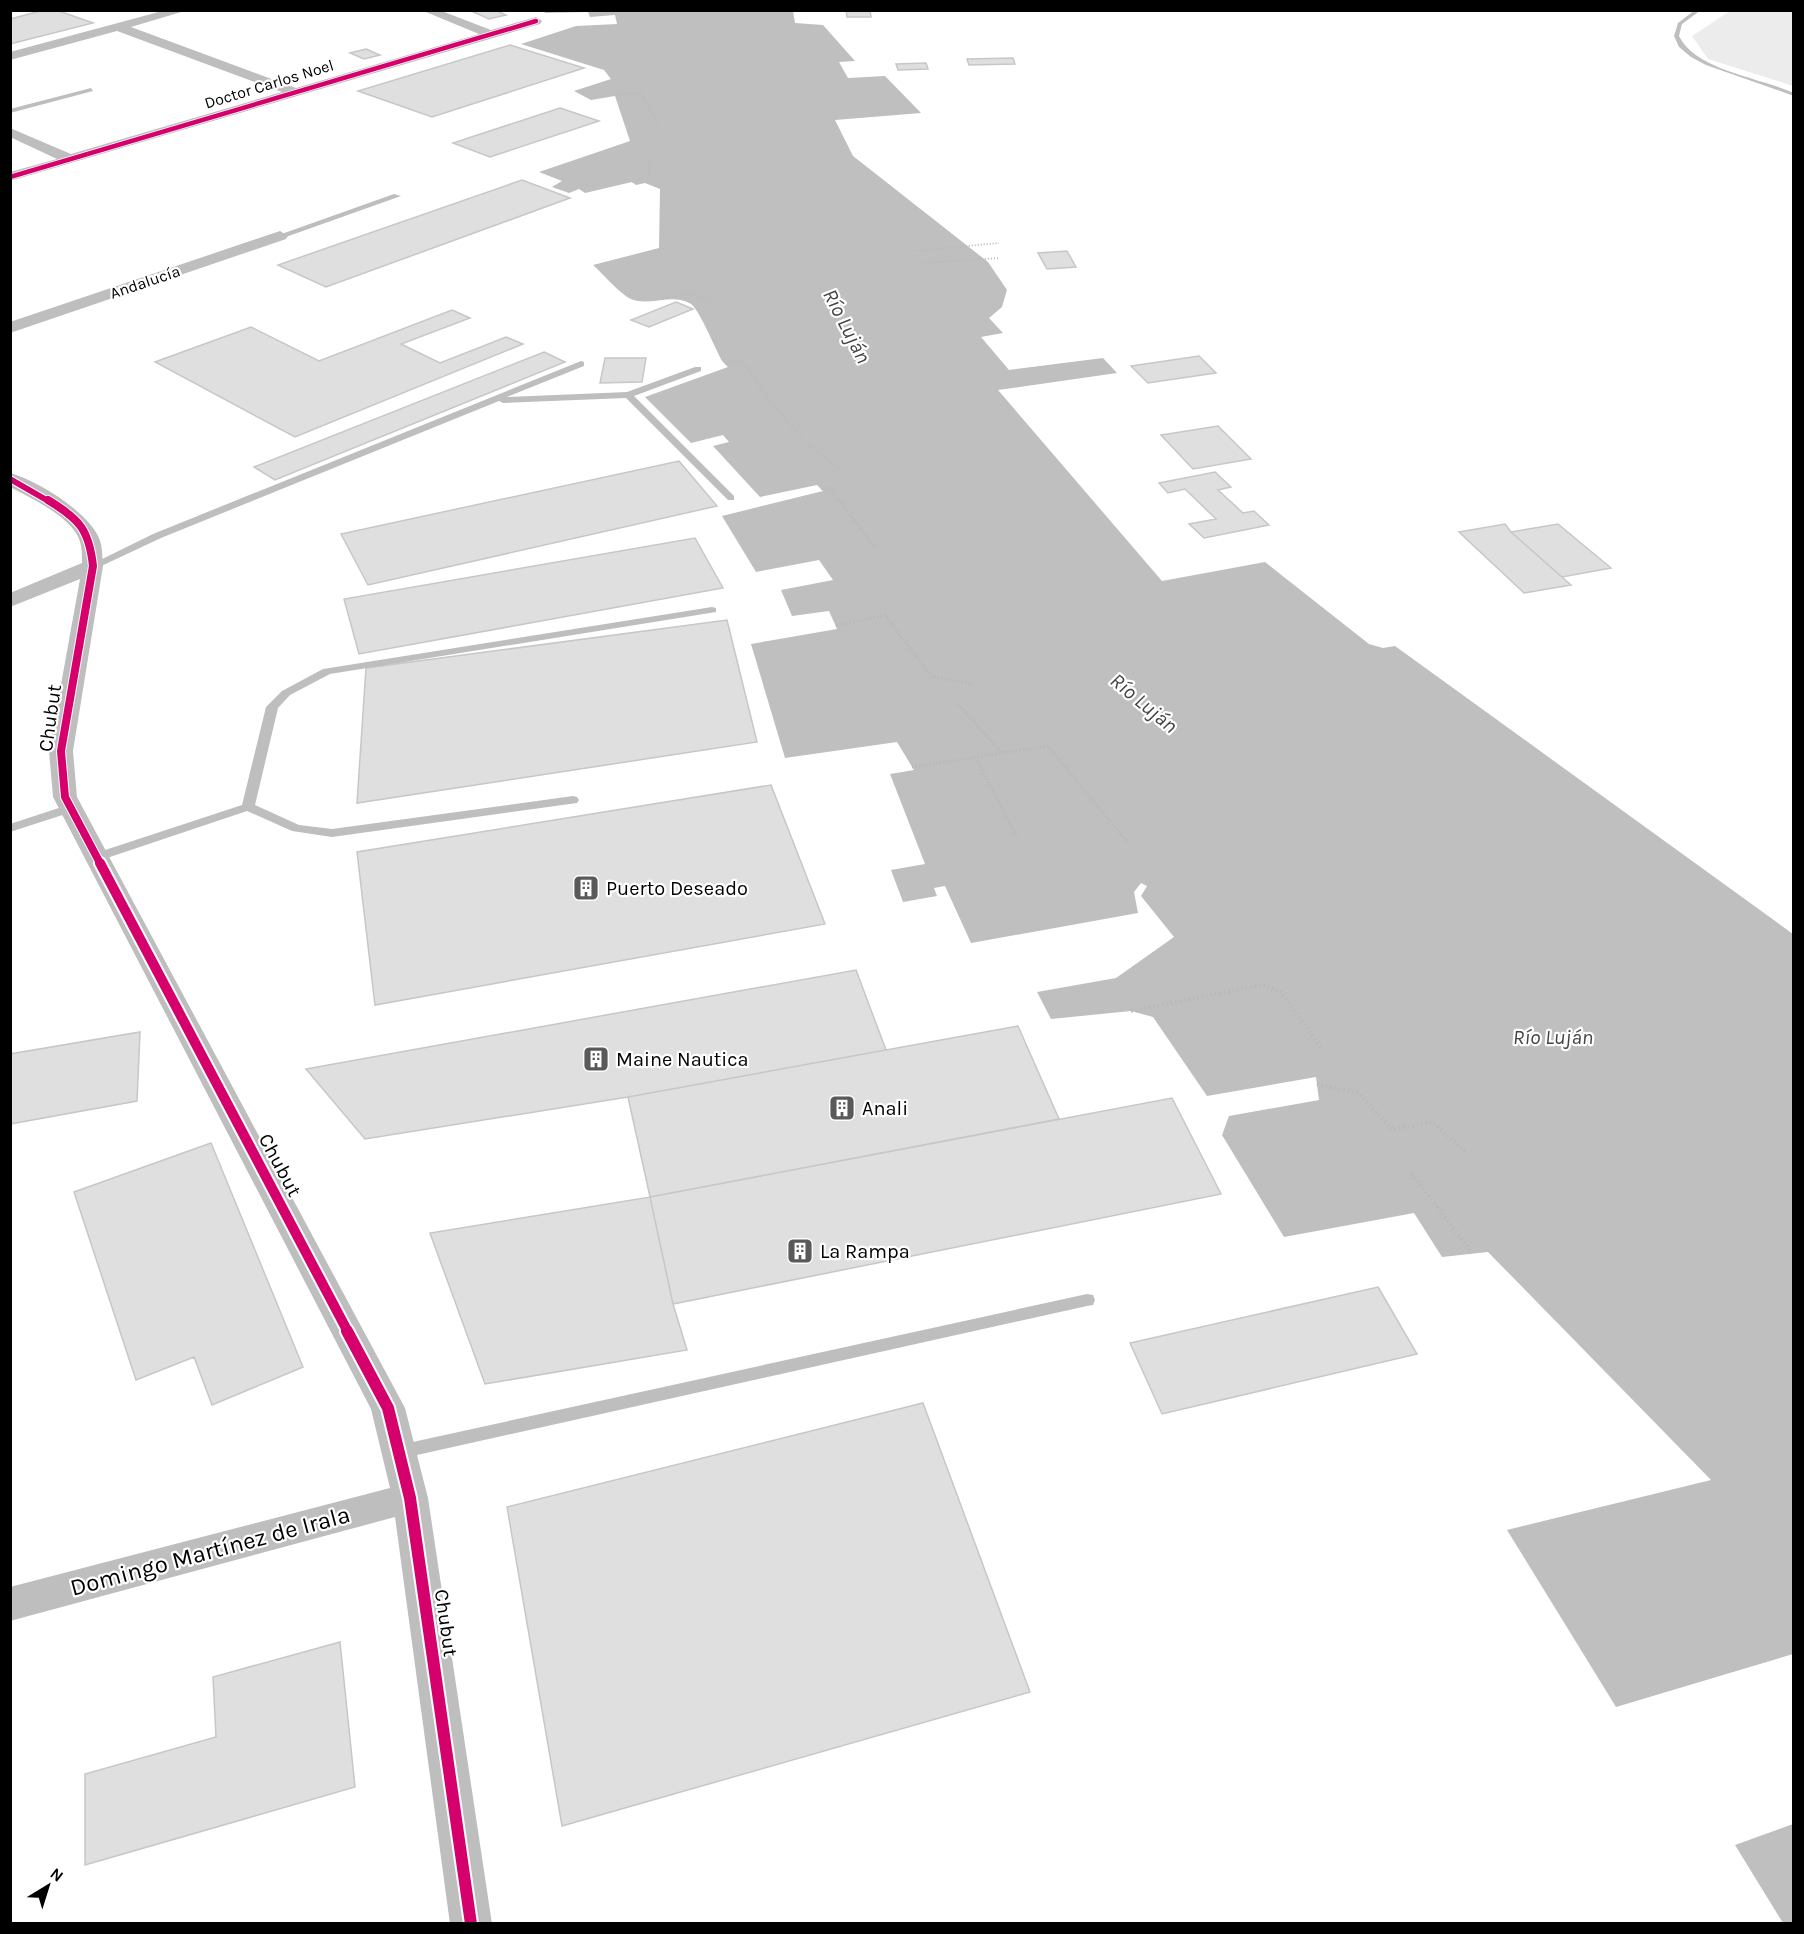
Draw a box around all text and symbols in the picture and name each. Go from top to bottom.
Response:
street label: Doctor Carlos Noel [202,55,336,113]
street label: Andalucía [107,261,183,303]
water label: Río Luján [818,285,876,367]
water label: Río Luján [1106,668,1182,738]
street label: Chubut [34,682,66,753]
building icon: Puerto Deseado [571,873,601,903]
place label: Puerto Deseado [606,877,748,900]
water label: Río Luján [1513,1025,1593,1049]
building icon: Maine Nautica [581,1044,611,1074]
place label: Maine Nautica [616,1048,749,1071]
building icon: Anali [827,1093,857,1123]
place label: Anali [862,1097,908,1120]
street label: Chubut [254,1130,306,1201]
building icon: La Rampa [785,1236,815,1266]
place label: La Rampa [820,1240,910,1263]
street label: Domingo Martínez de Irala [67,1500,353,1602]
street label: Chubut [430,1588,462,1659]
north arrow [18,1856,78,1916]
text: N [47,1864,67,1886]

